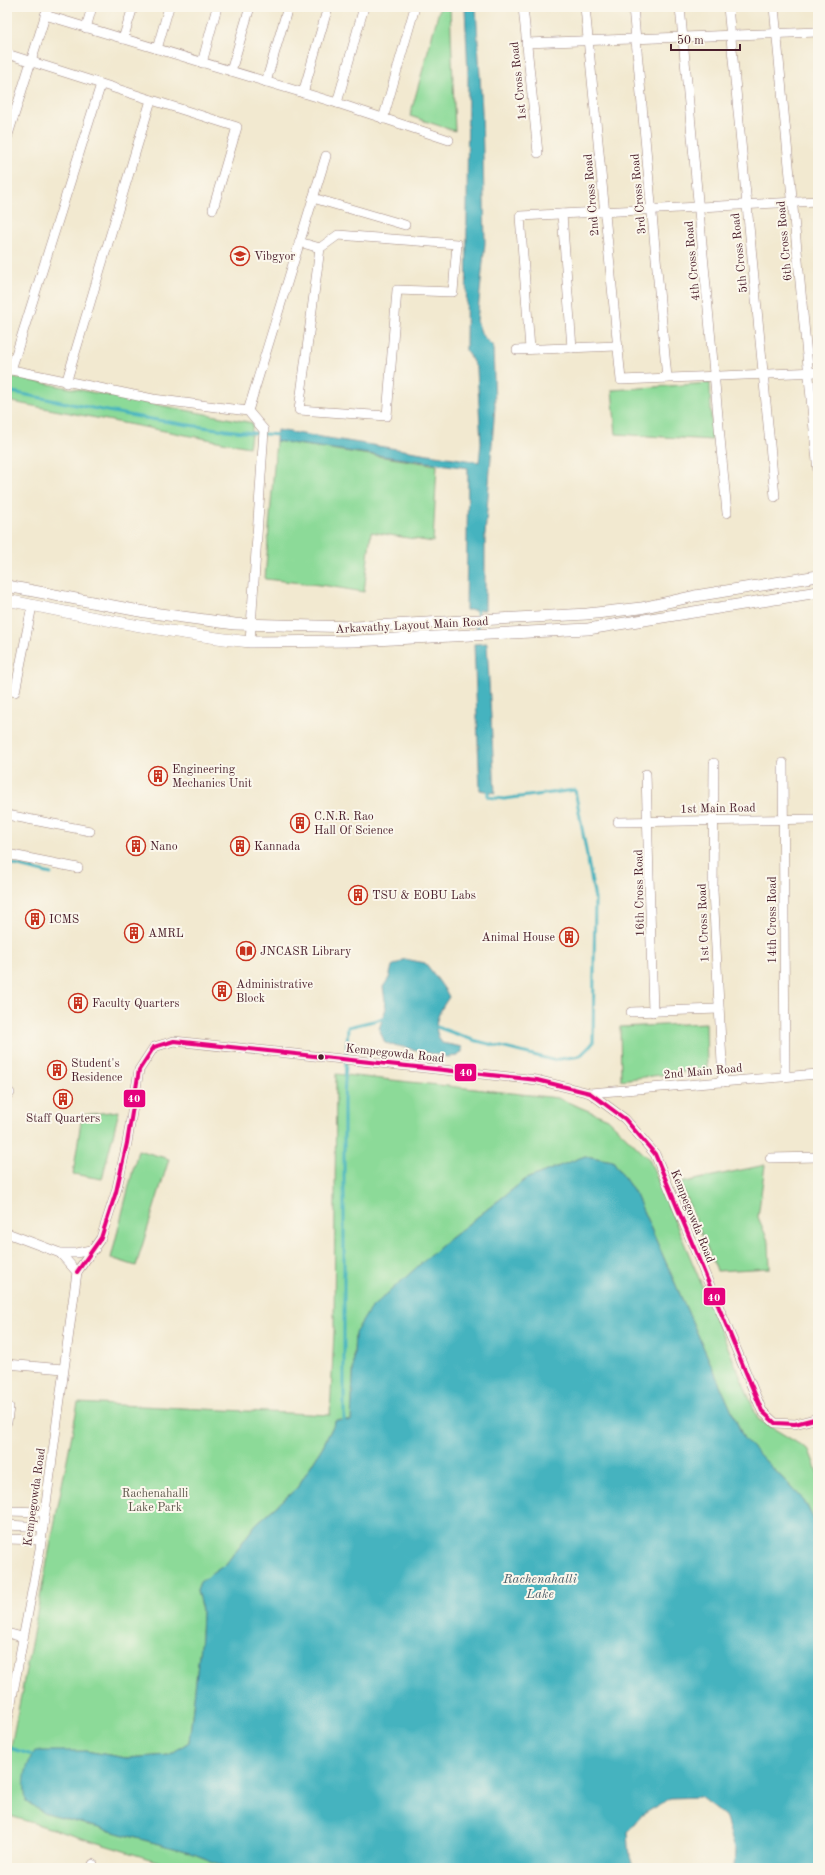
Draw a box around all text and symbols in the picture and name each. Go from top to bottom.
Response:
scale bar [671,26,740,52]
text: 50 m [677,34,704,47]
street label: 1st Cross Road [509,41,529,121]
street label: 2nd Cross Road [582,153,602,237]
street label: 3rd Cross Road [629,153,649,235]
street label: 6th Cross Road [776,200,794,282]
street label: 5th Cross Road [729,212,750,294]
street label: 4th Cross Road [684,220,702,302]
school or university icon: Vibgyor [229,245,251,267]
place label: Vibgyor [254,251,295,263]
street label: Arkavathy Layout Main Road [335,616,489,636]
place label: Engineering Mechanics Unit [172,764,252,790]
building icon: Engineering Mechanics Unit [147,765,169,787]
street label: 1st Main Road [680,802,756,816]
place label: C.N.R. Rao Hall Of Science [314,811,394,837]
building icon: C.N.R. Rao Hall Of Science [289,812,311,834]
building icon: Nano [125,835,147,857]
building icon: Kannada [229,835,251,857]
place label: Nano [150,841,178,853]
place label: Kannada [254,841,300,853]
street label: 16th Cross Road [633,849,647,937]
street label: 14th Cross Road [767,876,779,964]
street label: 1st Cross Road [697,883,711,963]
building icon: TSU & EOBU Labs [347,884,369,906]
place label: TSU & EOBU Labs [372,890,476,902]
building icon: ICMS [24,908,46,930]
place label: ICMS [49,914,79,926]
building icon: AMRL [123,922,145,944]
building icon: Animal House [558,926,580,948]
place label: AMRL [148,928,184,940]
place label: Animal House [482,932,555,944]
library icon: JNCASR Library [235,940,257,962]
place label: JNCASR Library [260,946,352,958]
place label: Administrative Block [236,979,313,1005]
building icon: Administrative Block [211,980,233,1002]
building icon: Faculty Quarters [67,992,89,1014]
place label: Faculty Quarters [92,998,180,1010]
street label: Kempegowda Road [345,1043,445,1065]
unlabelled marker [316,1052,326,1062]
place label: Student's Residence [71,1058,123,1084]
building icon: Student's Residence [46,1059,68,1081]
line badge: 40 [454,1063,477,1082]
street label: 2nd Main Road [663,1063,743,1081]
text: 40 [460,1068,472,1079]
building icon: Staff Quarters [52,1088,74,1110]
line badge: 40 [123,1089,146,1108]
text: 40 [128,1094,140,1105]
place label: Staff Quarters [26,1113,100,1125]
street label: Kempegowda Road [668,1168,716,1265]
line badge: 40 [703,1287,726,1306]
text: 40 [708,1293,720,1304]
street label: Kempegowda Road [22,1447,48,1547]
park label: Rachenahalli Lake Park [122,1488,188,1514]
water label: Rachenahalli Lake [502,1573,578,1601]

